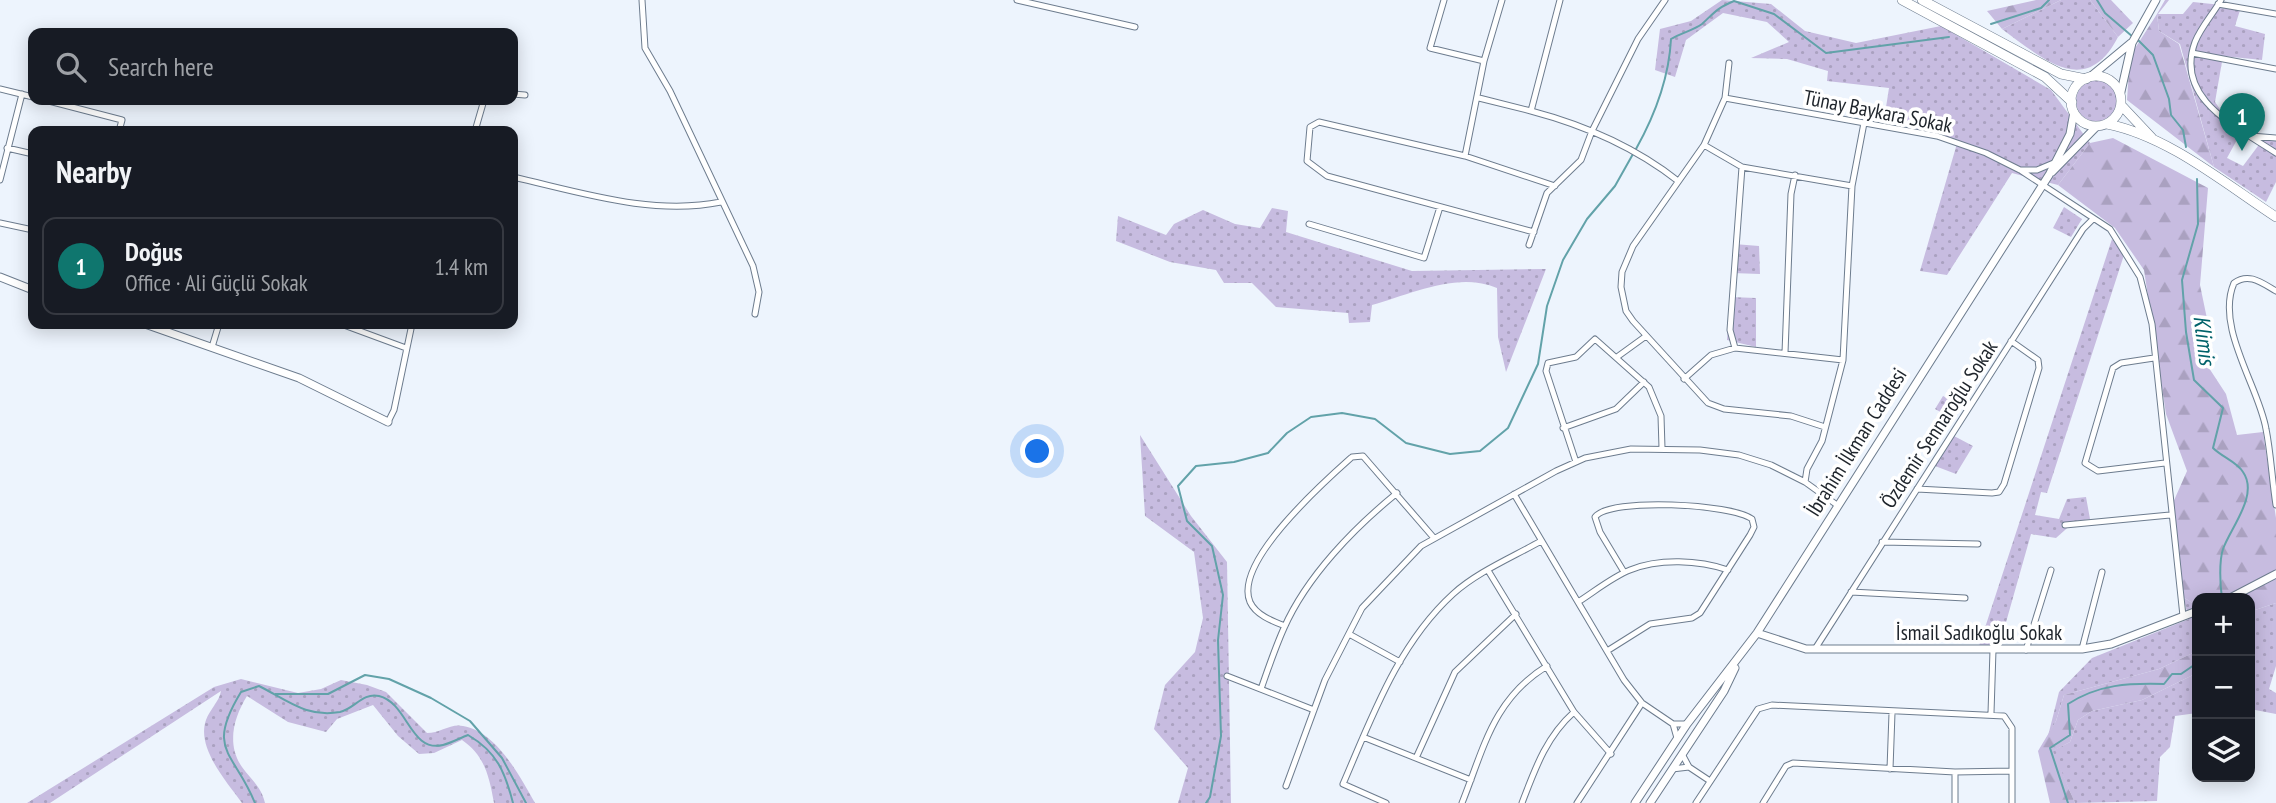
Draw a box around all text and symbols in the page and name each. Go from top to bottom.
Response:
search box [28,28,518,105]
icon: search [52,48,90,86]
text: Search here [108,50,214,83]
street label: Tünay Baykara Sokak [1801,83,1955,139]
pin: 1 [2219,93,2265,151]
text: Nearby [56,152,131,191]
text: Doğus [125,235,183,268]
text: 1 [76,252,87,281]
text: 1.4 km [434,252,488,281]
text: Office · Ali Güçlü Sokak [125,268,308,297]
water label: Klimis [2188,314,2223,369]
street label: Özdemir Sennaroğlu Sokak [1875,335,2003,513]
street label: İbrahim İlkman Caddesi [1800,363,1912,521]
your location [1020,434,1054,468]
map controls [2192,593,2255,782]
button: + [2192,593,2255,656]
street label: İsmail Sadıkoğlu Sokak [1896,619,2062,646]
button: − [2192,656,2255,719]
button: layers [2192,719,2255,782]

